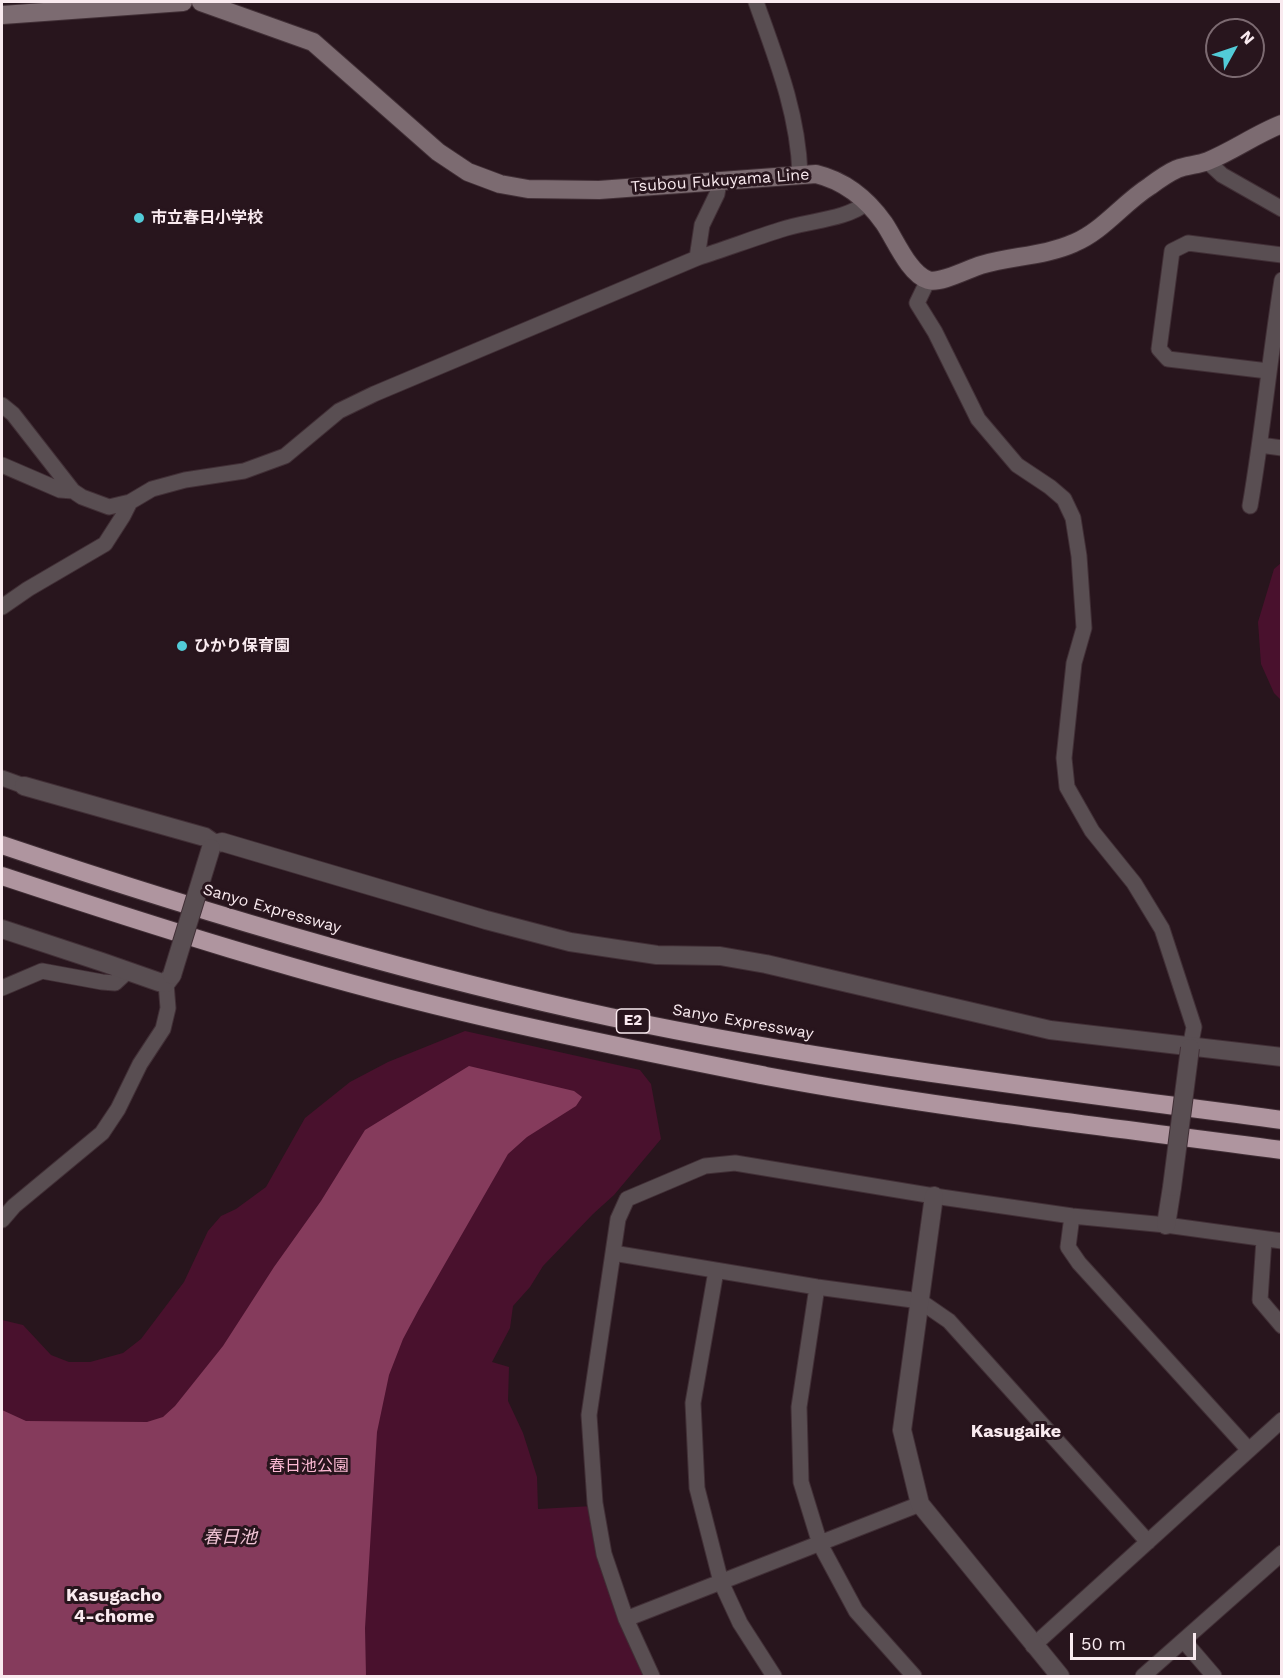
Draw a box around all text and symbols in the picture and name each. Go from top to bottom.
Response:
north arrow [1205,18,1265,78]
text: N [1237,27,1259,48]
street label: Tsubou Fukuyama Line [630,165,810,197]
place label: 市立春日小学校 [151,208,263,228]
marker: 市立春日小学校 [132,211,146,225]
place label: ひかり保育園 [194,636,290,656]
marker: ひかり保育園 [175,639,189,653]
street label: Sanyo Expressway [201,880,343,938]
street label: Sanyo Expressway [671,1000,815,1044]
road number: E2 [616,1009,650,1033]
district label: Kasugaike [971,1421,1061,1443]
park label: 春日池公園 [269,1456,349,1476]
water label: 春日池 [203,1527,257,1549]
district label: Kasugacho 4-chome [66,1585,162,1628]
scale bar [1073,1621,1199,1659]
text: 50 m [1081,1633,1126,1654]

